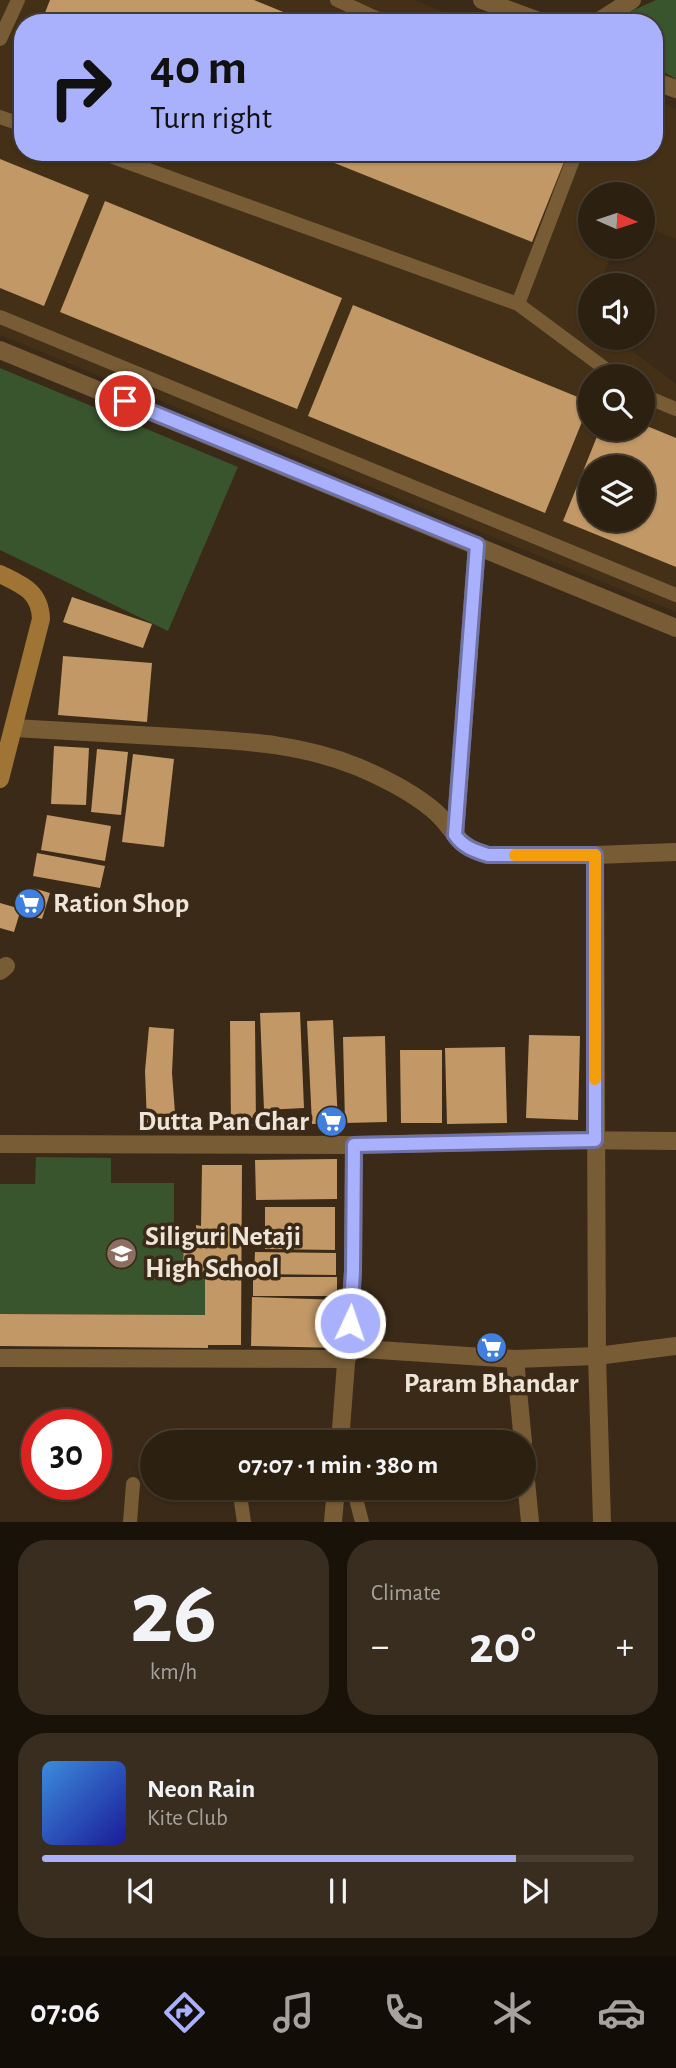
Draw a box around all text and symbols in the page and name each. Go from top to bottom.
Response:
icon: right [35,42,126,133]
text: 40 m [150,44,247,93]
text: Turn right [150,102,272,134]
north arrow [578,182,654,259]
map controls [578,182,655,532]
button: sound [578,273,655,350]
button: search [578,364,655,441]
pin [95,371,155,431]
icon: arrive [106,382,144,420]
button: layers [578,455,655,532]
supermarket icon: Ration Shop [13,887,47,921]
place label: Ration Shop [53,890,189,918]
supermarket icon: Dutta Pan Ghar [315,1105,349,1139]
place label: Dutta Pan Ghar [138,1108,309,1136]
place label: Siliguri Netaji High School [145,1223,301,1283]
school or university icon: Siliguri Netaji High School [105,1236,139,1270]
position arrow [313,1286,387,1360]
supermarket icon: Param Bhandar [474,1330,508,1364]
place label: Param Bhandar [404,1370,579,1398]
speed limit sign: 30 [21,1409,112,1500]
text: 07:07 · 1 min · 380 m [238,1452,438,1478]
text: 26 [130,1568,217,1659]
text: Climate [371,1582,441,1605]
text: 20° [469,1620,536,1672]
text: − [371,1628,389,1666]
text: + [616,1628,634,1666]
text: km/h [150,1661,197,1684]
text: Neon Rain [147,1776,255,1802]
text: Kite Club [147,1807,228,1830]
icon: previous [122,1872,160,1910]
icon: pause [319,1872,357,1910]
icon: next [516,1872,554,1910]
icon: directions [160,1988,209,2037]
icon: music [269,1988,318,2037]
icon: phone [379,1988,428,2037]
icon: climate [488,1988,537,2037]
icon: car [597,1988,646,2037]
text: 07:06 [30,1996,100,2028]

